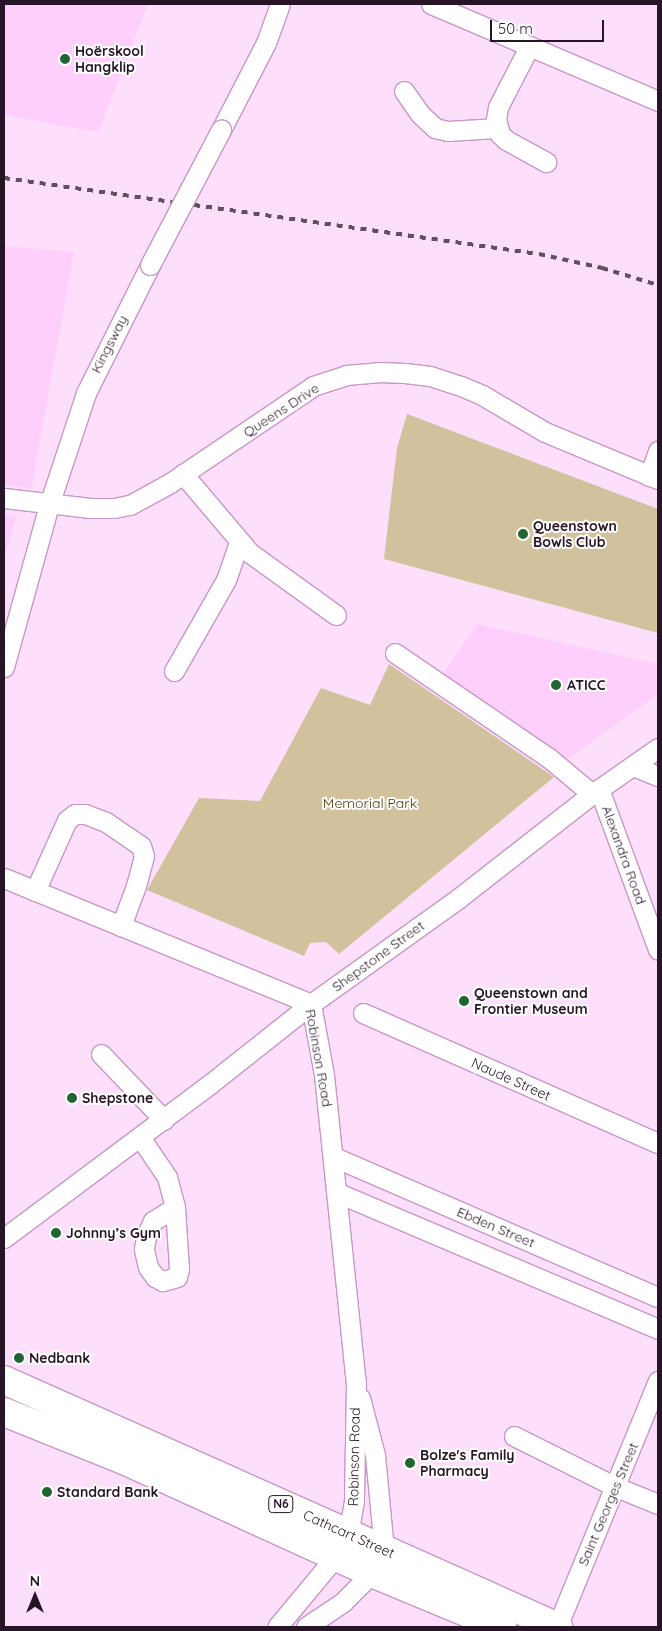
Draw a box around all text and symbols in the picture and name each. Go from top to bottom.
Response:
scale bar [492,10,606,42]
text: 50 m [498,19,533,38]
place label: Hoërskool Hangklip [75,43,144,75]
marker: Hoërskool Hangklip [59,53,71,65]
street label: Kingsway [87,312,131,376]
street label: Queens Drive [240,379,322,441]
place label: Queenstown Bowls Club [533,518,617,550]
marker: Queenstown Bowls Club [517,528,529,540]
place label: ATICC [567,677,605,693]
marker: ATICC [549,678,563,692]
park label: Memorial Park [323,795,417,811]
street label: Alexandra Road [598,803,650,907]
street label: Shepstone Street [329,917,427,995]
place label: Queenstown and Frontier Museum [474,985,588,1018]
marker: Queenstown and Frontier Museum [458,995,470,1007]
street label: Robinson Road [302,1008,336,1108]
street label: Naude Street [469,1054,553,1104]
place label: Shepstone [82,1090,153,1106]
marker: Shepstone [66,1092,78,1104]
street label: Ebden Street [455,1203,537,1251]
place label: Johnny’s Gym [66,1225,161,1241]
marker: Johnny’s Gym [50,1227,62,1239]
place label: Nedbank [29,1350,90,1366]
marker: Nedbank [13,1352,25,1364]
street label: Robinson Road [345,1407,363,1507]
street label: Saint Georges Street [574,1440,642,1568]
place label: Bolze's Family Pharmacy [420,1447,515,1480]
marker: Bolze's Family Pharmacy [404,1457,416,1469]
place label: Standard Bank [57,1484,159,1500]
marker: Standard Bank [41,1486,53,1498]
road number: N6 [267,1495,295,1514]
street label: Cathcart Street [301,1506,397,1562]
north arrow [10,1571,60,1621]
text: N [30,1572,40,1590]

